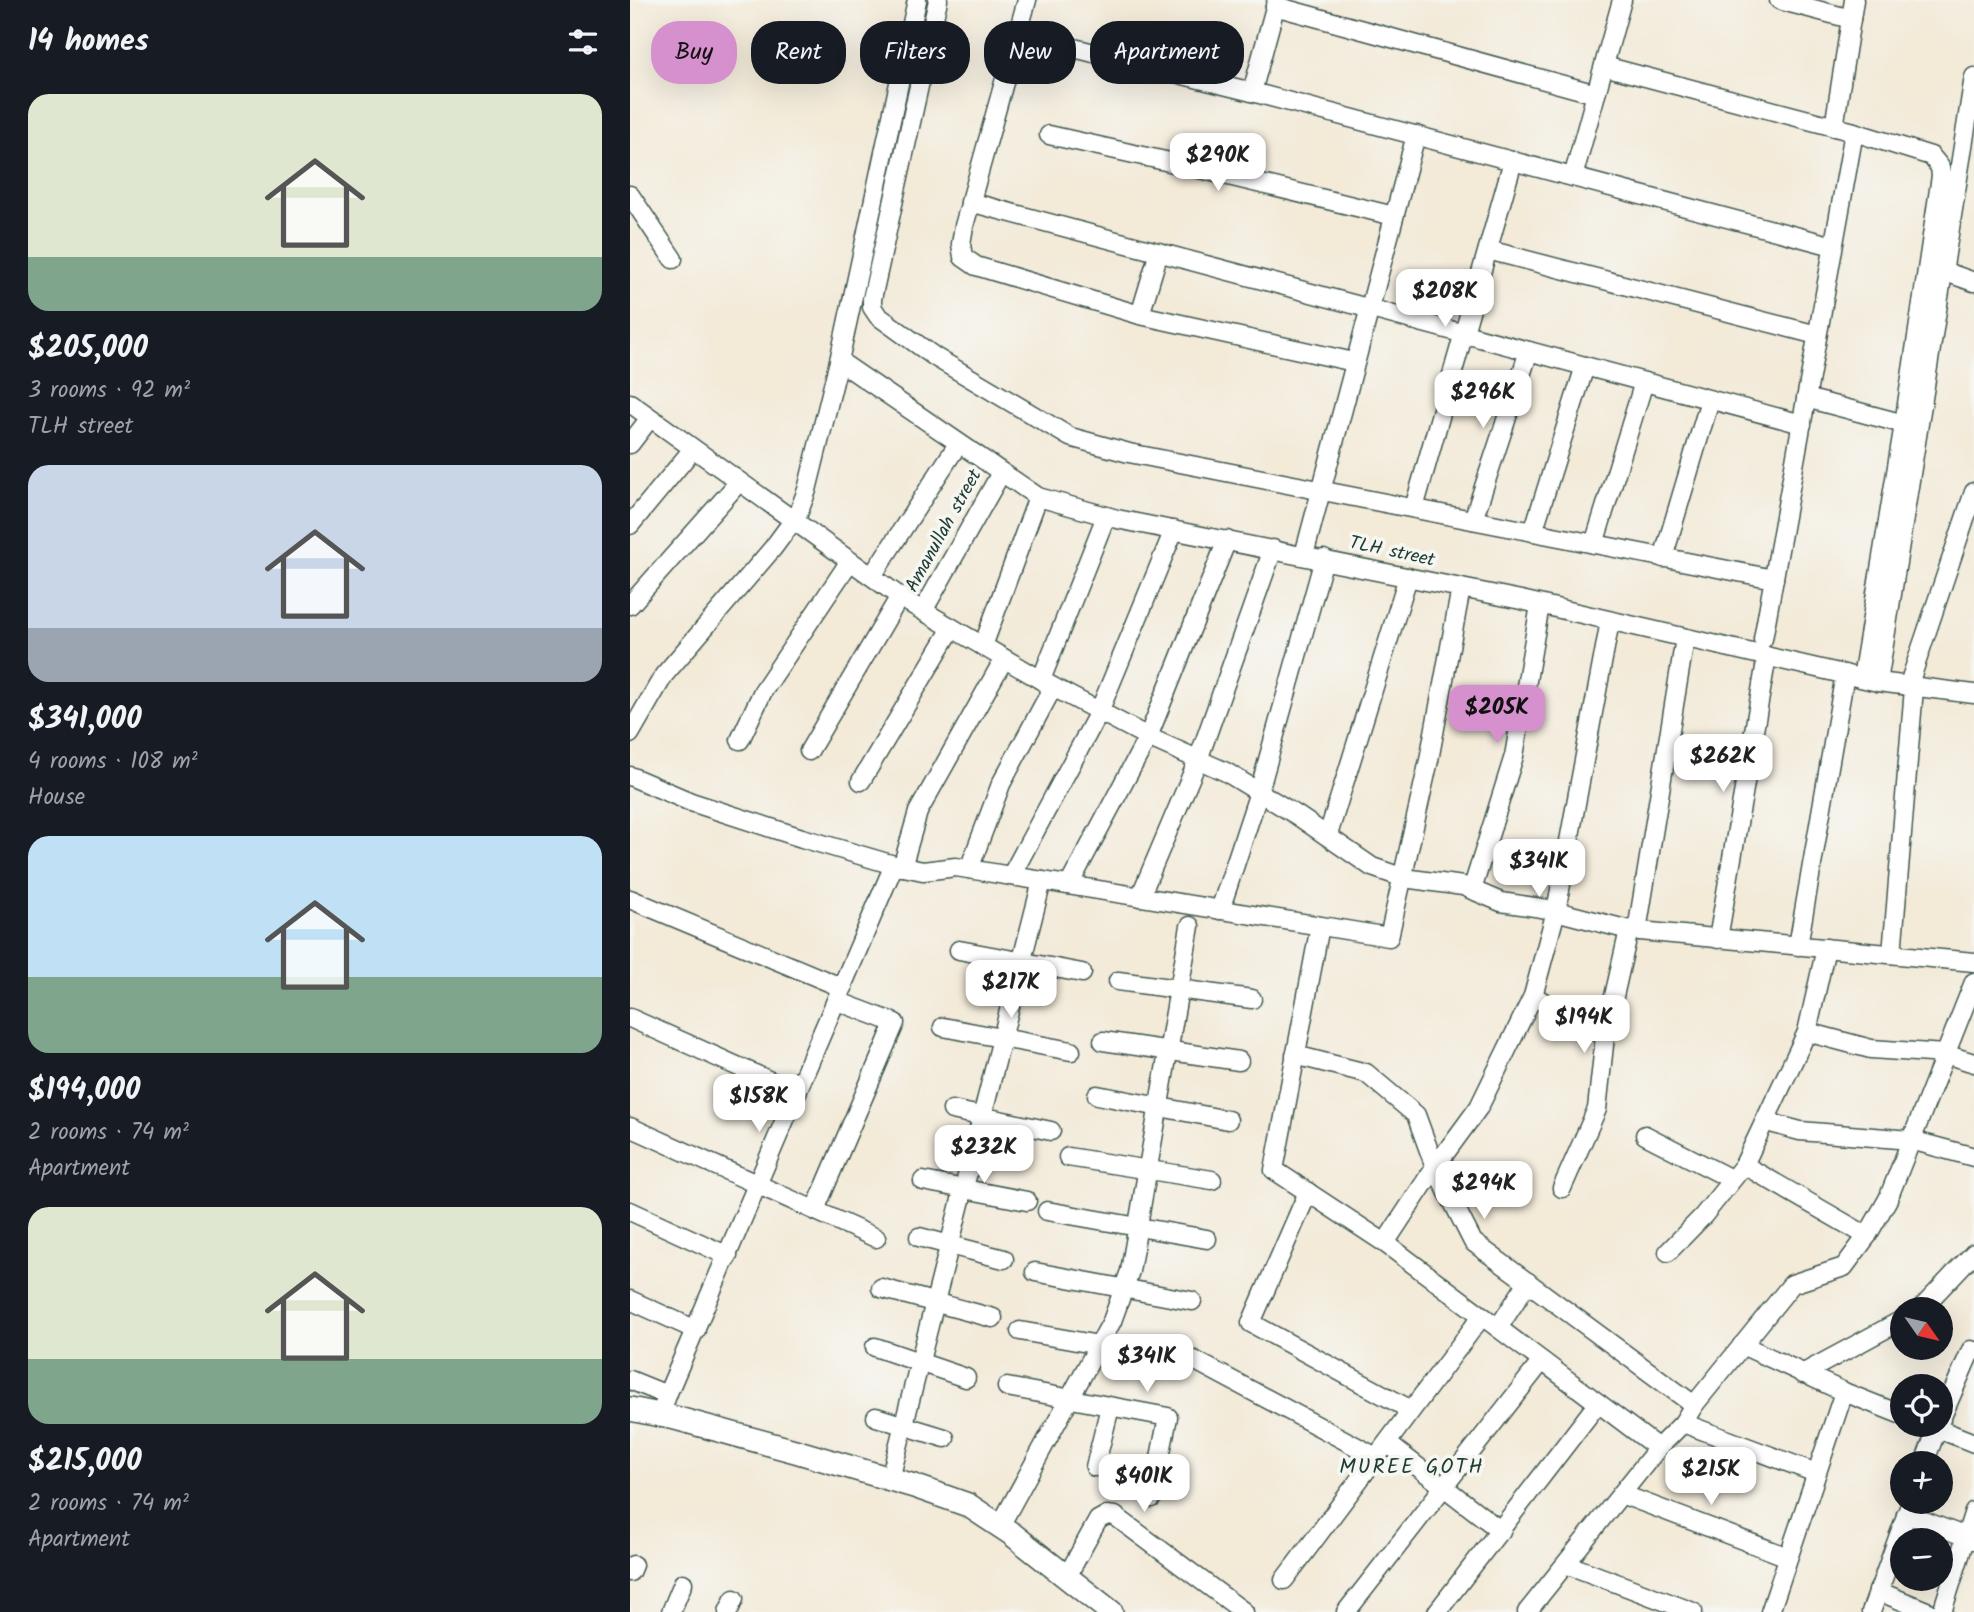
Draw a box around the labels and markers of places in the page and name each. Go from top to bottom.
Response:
pin: $290K [1169,134,1267,193]
pin: $208K [1396,270,1494,329]
pin: $296K [1434,370,1532,430]
pin: $205K [1448,686,1546,745]
pin: $262K [1674,734,1772,794]
pin: $341K [1490,839,1588,899]
pin: $217K [962,960,1060,1020]
pin: $194K [1535,996,1633,1055]
pin: $158K [710,1074,808,1134]
pin: $232K [935,1126,1033,1185]
pin: $294K [1435,1162,1533,1221]
pin: $341K [1098,1334,1196,1394]
pin: $215K [1662,1448,1760,1507]
pin: $401K [1095,1454,1193,1514]

